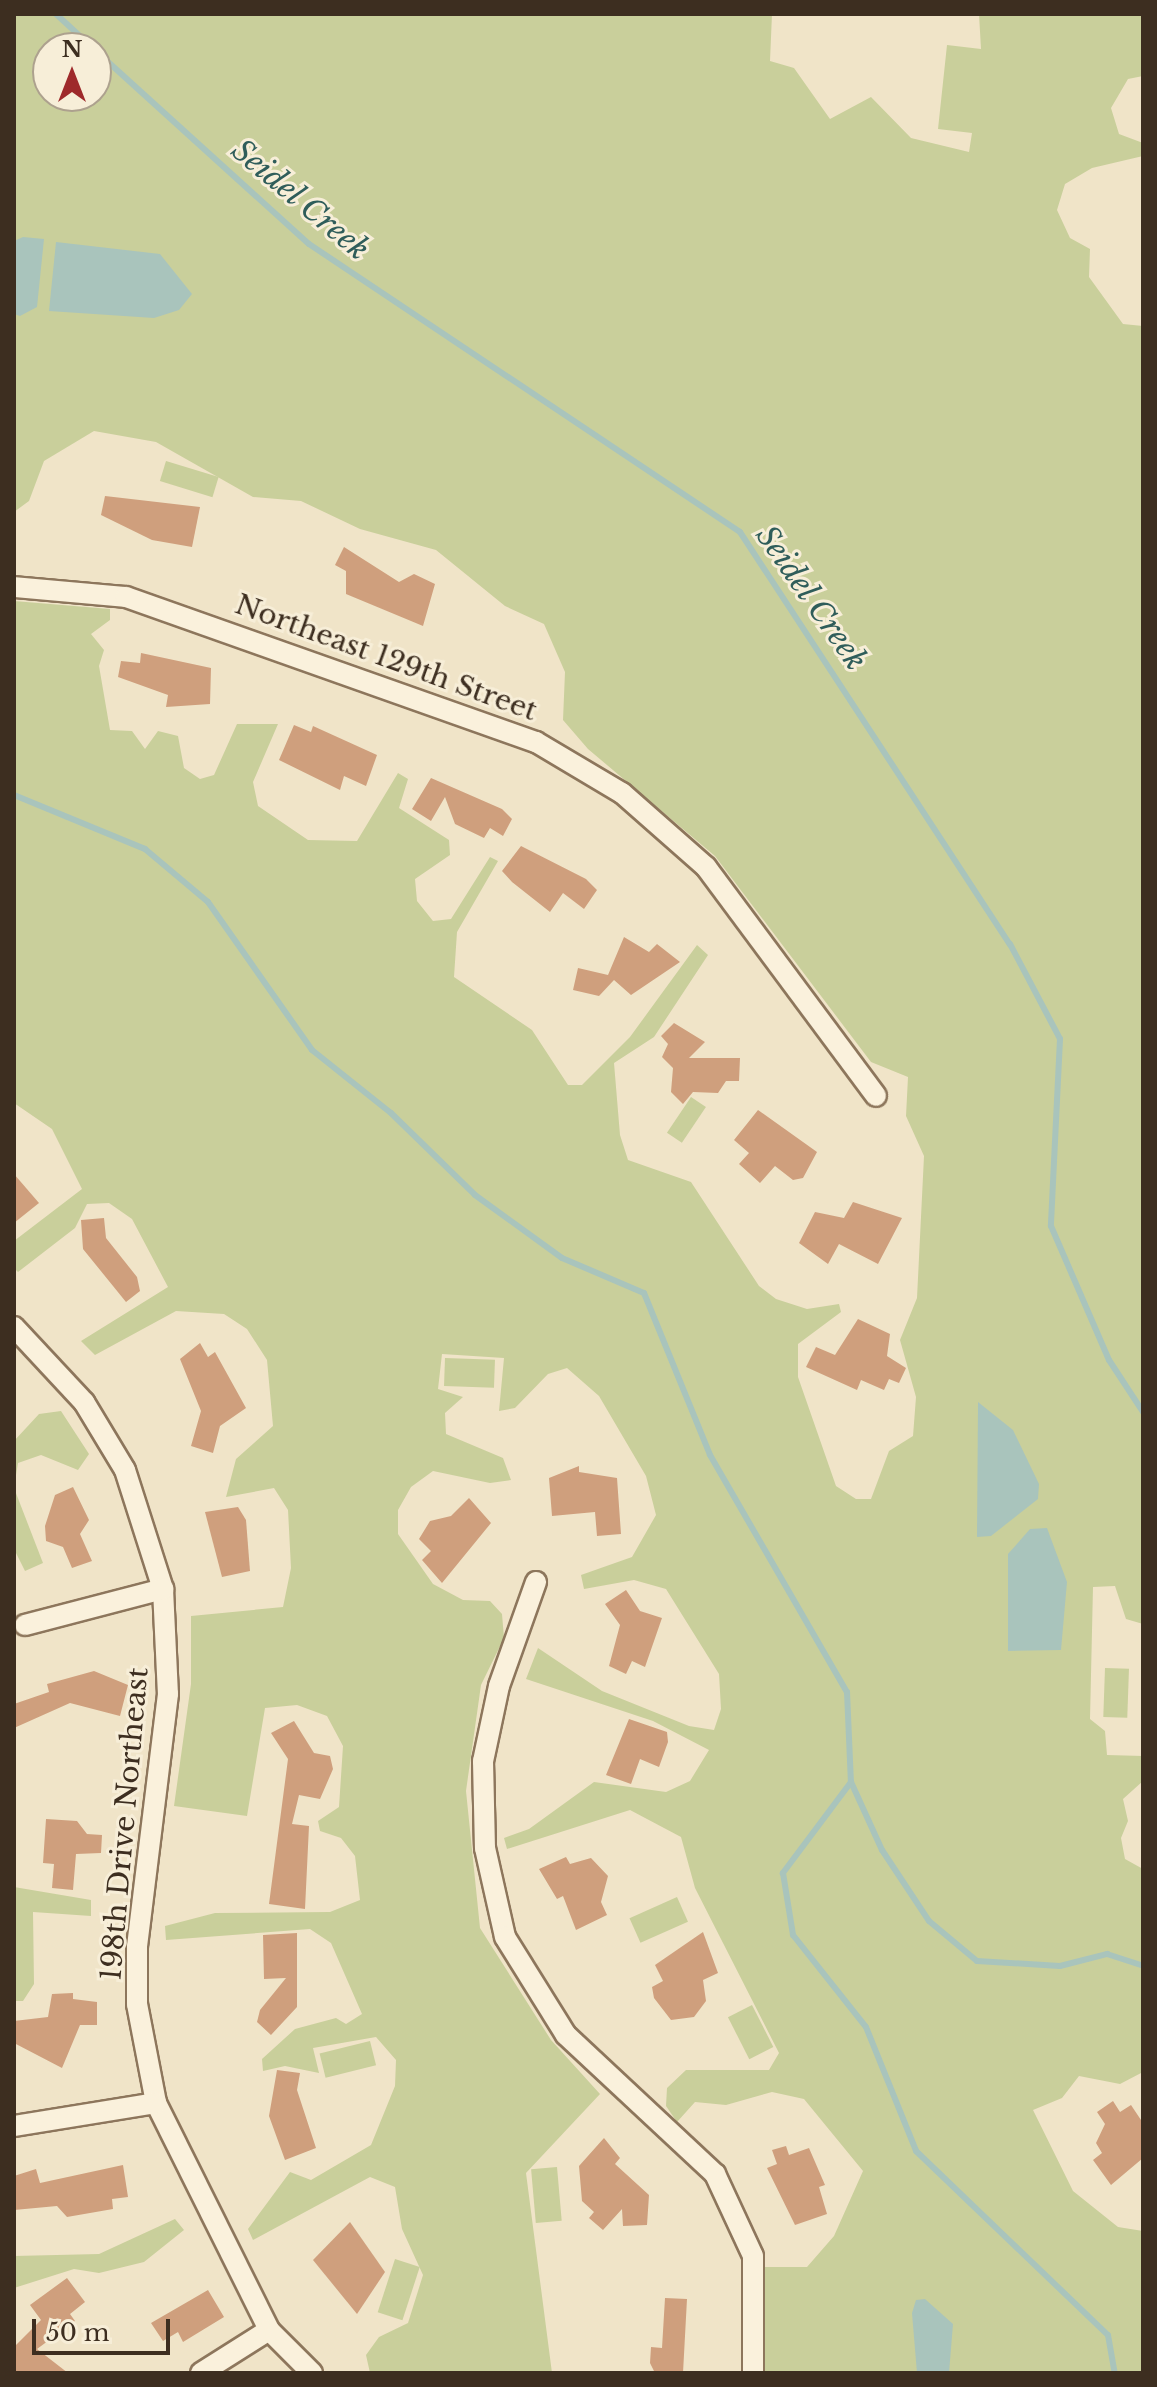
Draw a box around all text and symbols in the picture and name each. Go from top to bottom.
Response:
north arrow [32,32,112,112]
text: N [62,36,82,63]
water label: Seidel Creek [224,132,376,268]
water label: Seidel Creek [748,518,874,678]
street label: Northeast 129th Street [231,588,541,728]
street label: 198th Drive Northeast [95,1666,155,1982]
scale bar [36,2303,174,2353]
text: 50 m [46,2318,109,2347]

